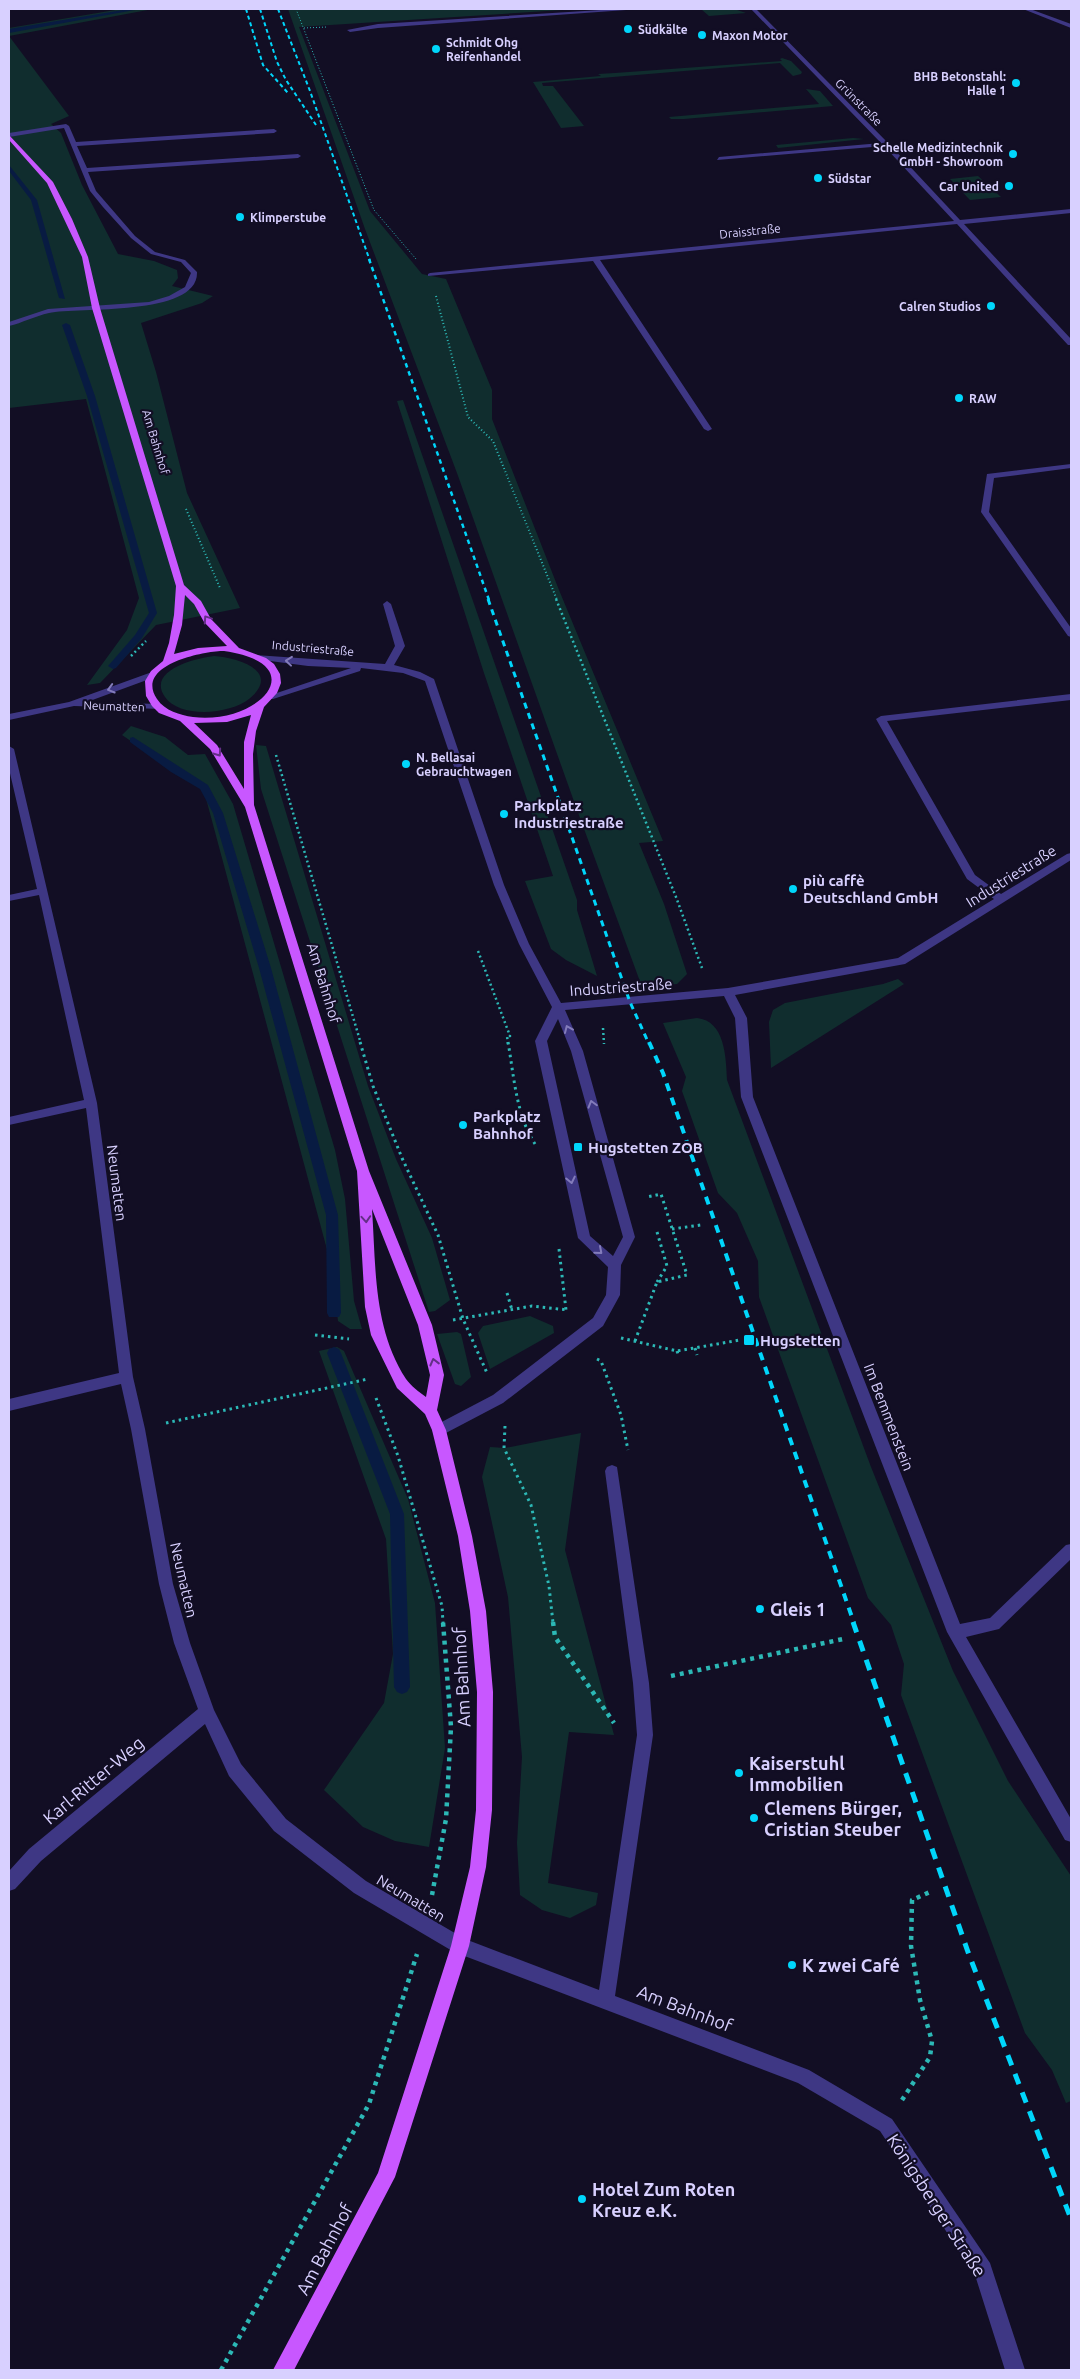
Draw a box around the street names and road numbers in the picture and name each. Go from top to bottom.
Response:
street label: Grünstraße [833,76,885,128]
street label: Draisstraße [719,221,781,241]
street label: Am Bahnhof [140,408,172,476]
street label: Industriestraße [271,638,355,658]
street label: Neumatten [83,698,145,714]
street label: Industriestraße [963,842,1059,910]
street label: Am Bahnhof [304,941,344,1026]
street label: Industriestraße [569,975,673,999]
street label: Neumatten [104,1144,130,1222]
street label: Im Bemmenstein [861,1361,917,1473]
street label: Neumatten [167,1541,201,1619]
street label: Am Bahnhof [448,1626,474,1728]
street label: Karl-Ritter-Weg [39,1732,147,1828]
street label: Neumatten [374,1871,448,1925]
street label: Am Bahnhof [635,1981,736,2035]
street label: Königsberger Straße [883,2130,991,2280]
street label: Am Bahnhof [292,2200,356,2298]

